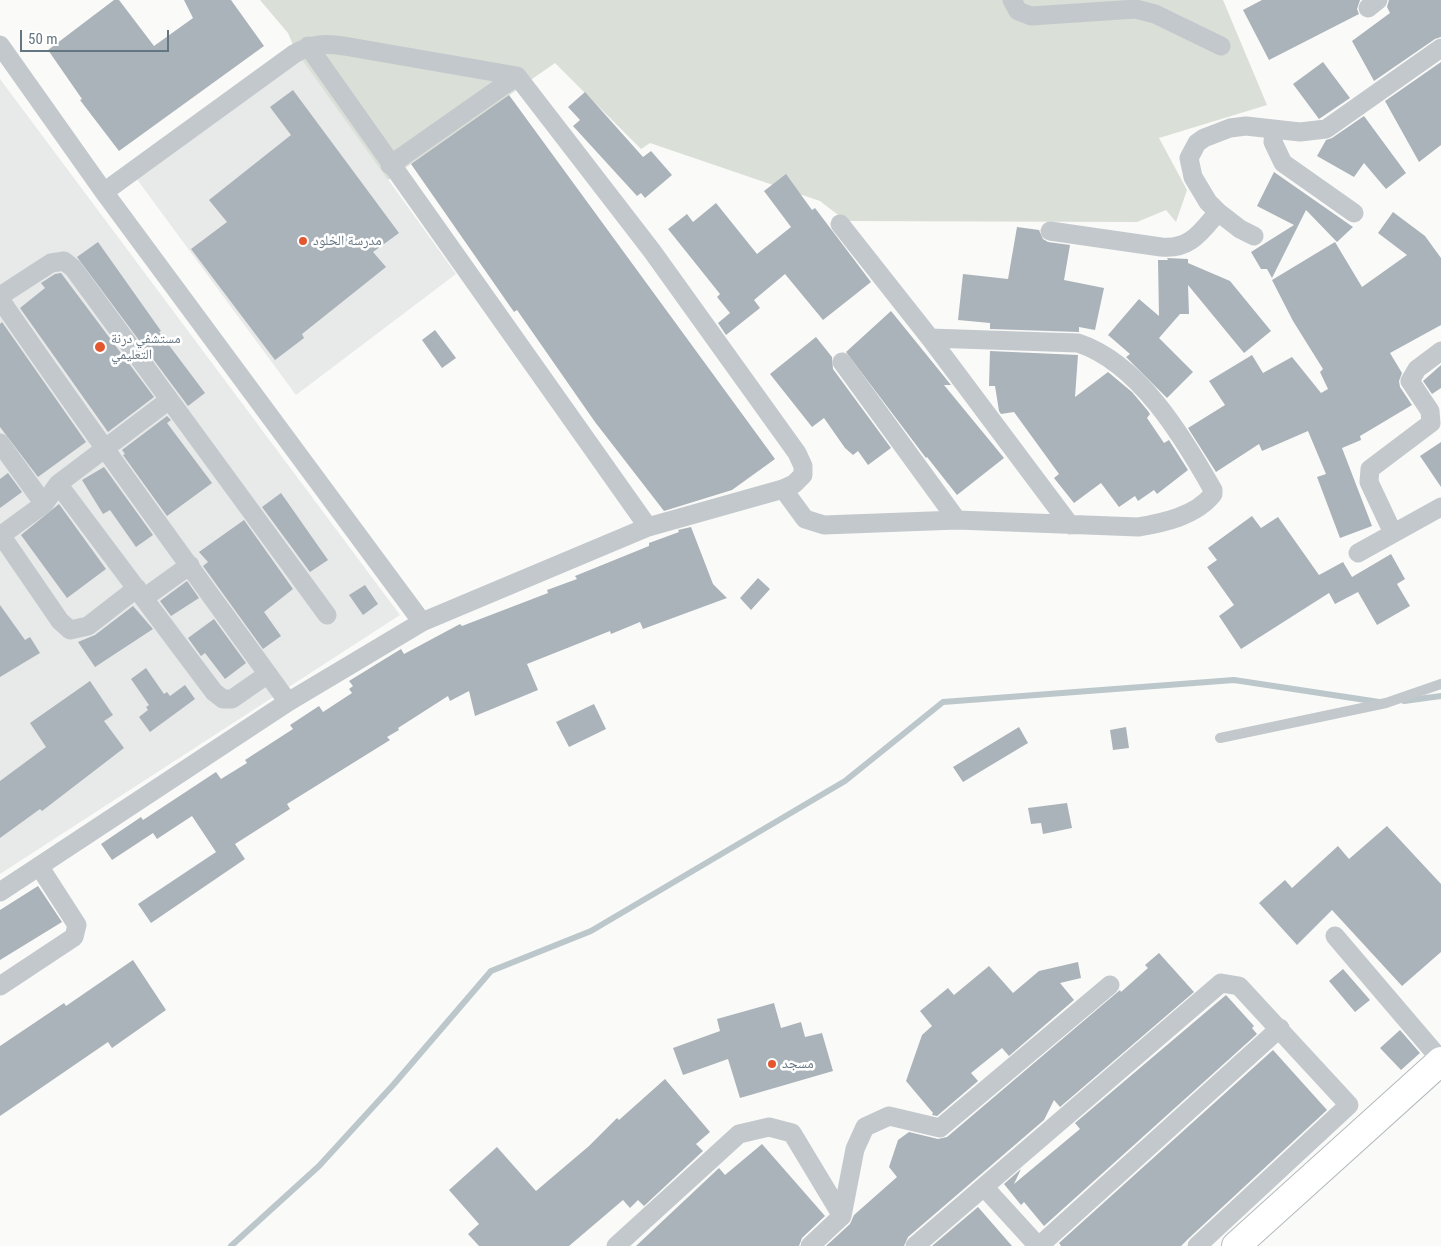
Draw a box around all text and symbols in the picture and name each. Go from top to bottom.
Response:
scale bar [22,20,171,52]
text: 50 m [28,30,58,48]
place label: مدرسة الخلود [313,233,382,249]
marker: مدرسة الخلود [297,235,309,247]
place label: مستشفي درنة التعليمي [111,331,181,364]
marker: مستشفي درنة التعليمي [93,340,107,354]
place label: مسجد [782,1056,814,1072]
marker: مسجد [766,1058,778,1070]

